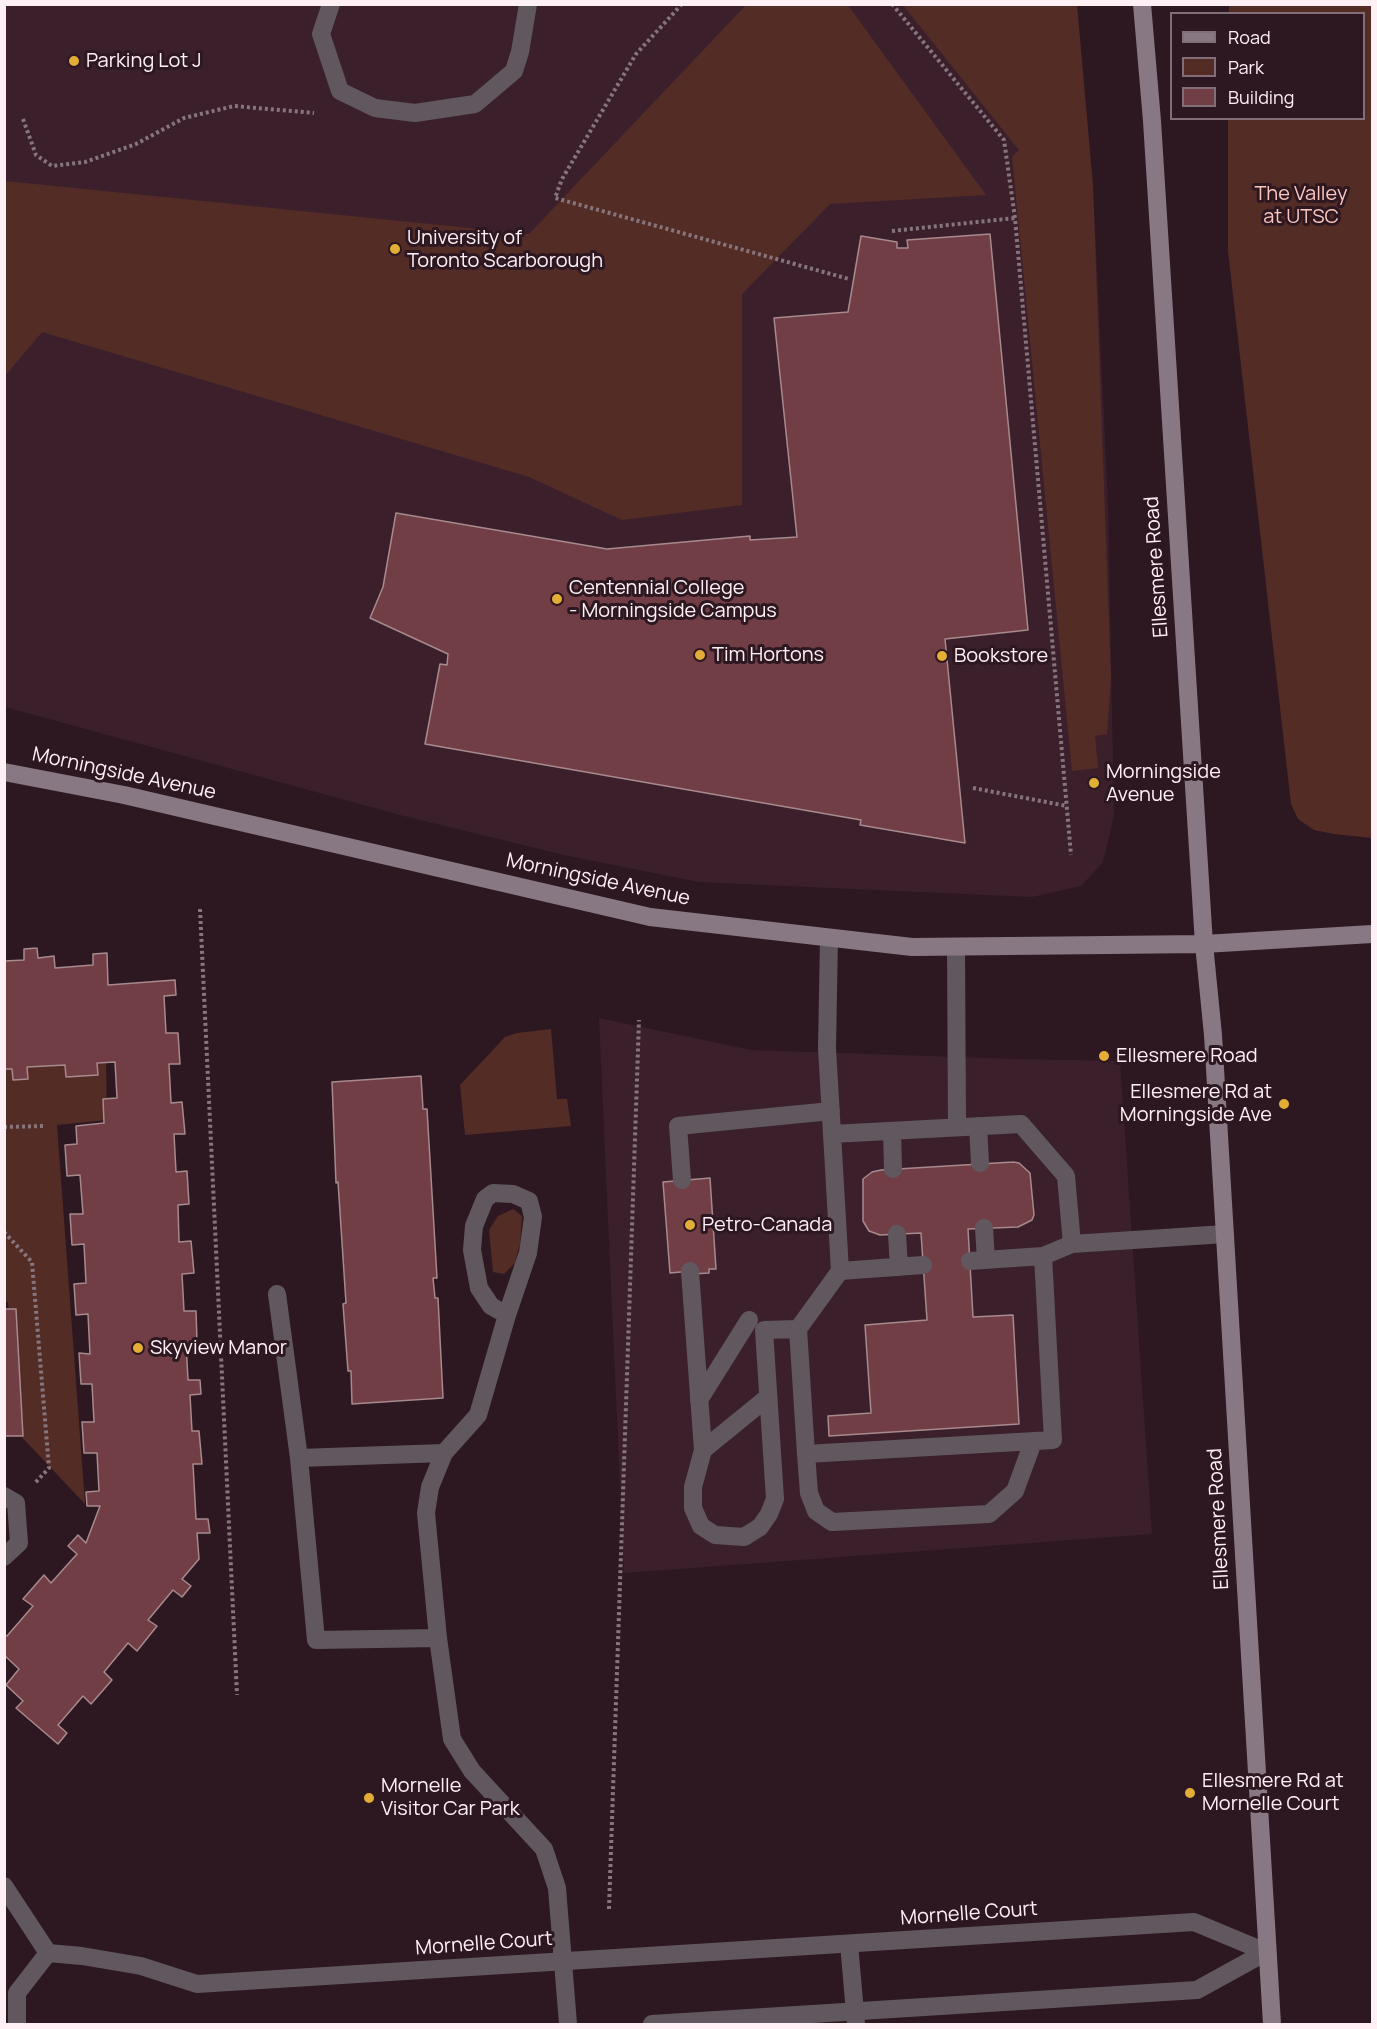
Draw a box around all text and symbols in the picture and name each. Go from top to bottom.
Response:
legend [1170,12,1365,120]
text: Road [1228,25,1271,49]
place label: Parking Lot J [86,49,202,73]
marker: Parking Lot J [67,54,81,68]
text: Park [1228,55,1264,79]
text: Building [1228,85,1294,109]
park label: The Valley at UTSC [1254,182,1348,229]
place label: University of Toronto Scarborough [407,226,603,273]
marker: University of Toronto Scarborough [388,242,402,256]
street label: Ellesmere Road [1140,496,1174,638]
place label: Centennial College - Morningside Campus [569,576,777,623]
marker: Centennial College - Morningside Campus [550,592,564,606]
place label: Tim Hortons [712,643,824,667]
place label: Bookstore [954,644,1048,668]
marker: Tim Hortons [693,648,707,662]
marker: Bookstore [935,649,949,663]
street label: Morningside Avenue [30,743,218,805]
place label: Morningside Avenue [1106,760,1221,807]
marker: Morningside Avenue [1087,776,1101,790]
street label: Morningside Avenue [504,849,692,911]
place label: Ellesmere Road [1116,1044,1258,1068]
marker: Ellesmere Road [1097,1049,1111,1063]
place label: Ellesmere Rd at Morningside Ave [1120,1080,1272,1127]
marker: Ellesmere Rd at Morningside Ave [1277,1097,1291,1111]
place label: Petro-Canada [702,1213,832,1237]
marker: Petro-Canada [683,1218,697,1232]
place label: Skyview Manor [150,1336,287,1360]
marker: Skyview Manor [131,1341,145,1355]
street label: Ellesmere Road [1203,1448,1235,1590]
place label: Ellesmere Rd at Mornelle Court [1202,1769,1344,1816]
place label: Mornelle Visitor Car Park [381,1774,520,1821]
marker: Ellesmere Rd at Mornelle Court [1183,1786,1197,1800]
marker: Mornelle Visitor Car Park [362,1791,376,1805]
street label: Mornelle Court [900,1897,1038,1931]
street label: Mornelle Court [415,1927,553,1961]

